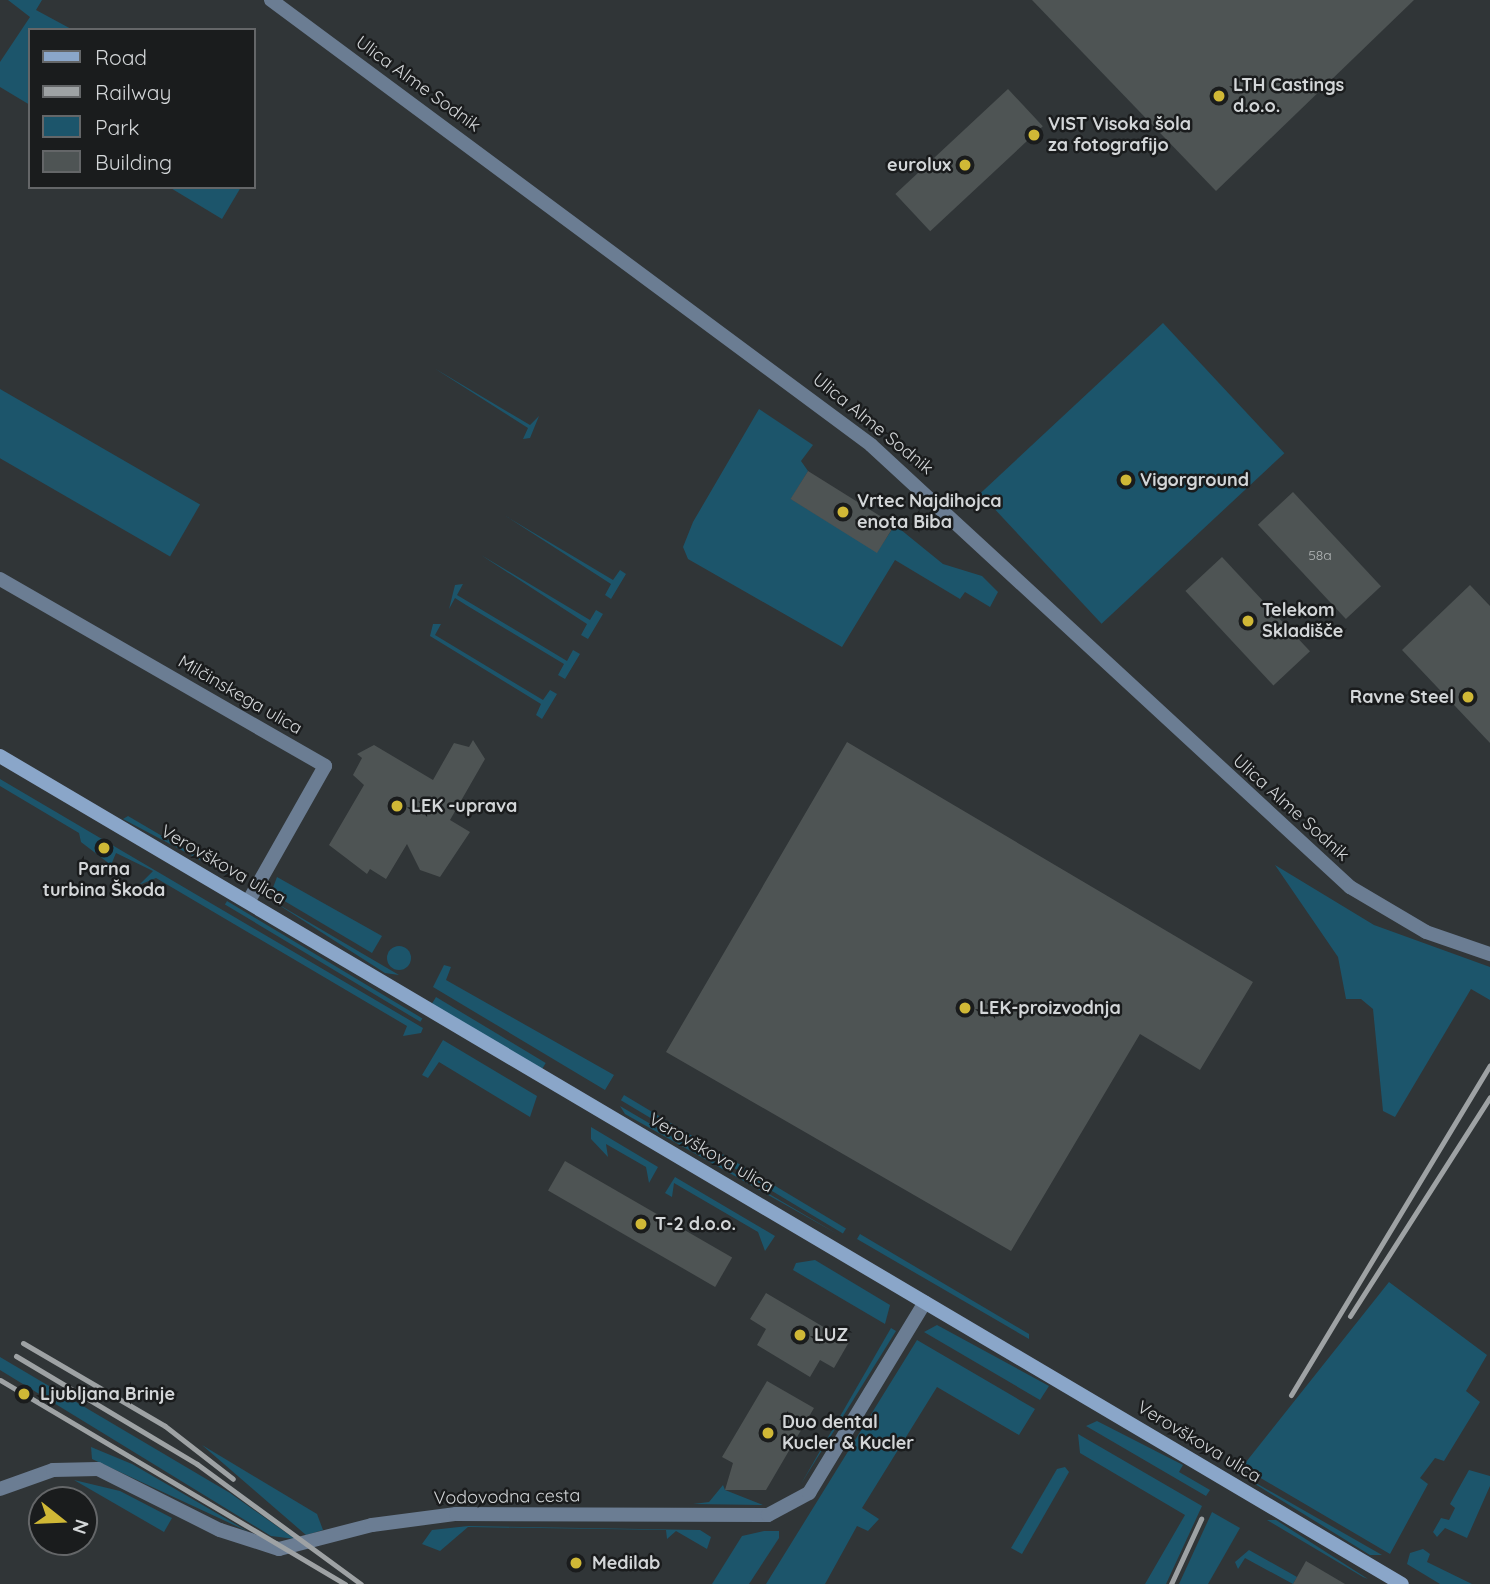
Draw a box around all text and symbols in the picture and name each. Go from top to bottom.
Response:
legend [28,28,256,189]
street label: Ulica Alme Sodnik [351,31,485,137]
text: Road [95,44,147,70]
place label: LTH Castings d.o.o. [1233,75,1344,118]
text: Railway [95,79,171,105]
marker: LTH Castings d.o.o. [1211,88,1227,104]
text: Park [95,114,139,140]
place label: VIST Visoka šola za fotografijo [1048,114,1191,156]
marker: VIST Visoka šola za fotografijo [1026,127,1042,143]
text: Building [95,149,172,175]
place label: eurolux [887,154,951,176]
marker: eurolux [957,157,973,173]
street label: Ulica Alme Sodnik [808,369,938,479]
place label: Vigorground [1140,469,1249,491]
marker: Vigorground [1118,472,1134,488]
place label: Vrtec Najdihojca enota Biba [857,491,1002,534]
marker: Vrtec Najdihojca enota Biba [835,504,851,520]
house number: 58a [1308,547,1332,563]
place label: Telekom Skladišče [1262,600,1343,642]
marker: Telekom Skladišče [1240,613,1256,629]
street label: Milčinskega ulica [174,651,306,739]
place label: Ravne Steel [1350,686,1454,708]
marker: Ravne Steel [1460,689,1476,705]
street label: Ulica Alme Sodnik [1228,750,1354,866]
place label: LEK -uprava [411,795,517,817]
marker: LEK -uprava [389,798,405,814]
street label: Verovškova ulica [157,820,289,910]
marker: Parna turbina Škoda [96,840,112,856]
place label: Parna turbina Škoda [43,859,165,902]
place label: LEK-proizvodnja [979,997,1121,1019]
marker: LEK-proizvodnja [957,1000,973,1016]
street label: Verovškova ulica [645,1108,777,1198]
place label: T-2 d.o.o. [655,1213,736,1235]
marker: T-2 d.o.o. [633,1216,649,1232]
place label: LUZ [814,1324,848,1346]
marker: LUZ [792,1327,808,1343]
place label: Ljubljana Brinje [40,1383,175,1405]
marker: Ljubljana Brinje [14,1384,34,1404]
street label: Verovškova ulica [1133,1396,1265,1488]
place label: Duo dental Kucler & Kucler [782,1412,914,1454]
marker: Duo dental Kucler & Kucler [760,1425,776,1441]
street label: Vodovodna cesta [434,1485,580,1509]
north arrow [28,1486,98,1556]
text: N [67,1517,95,1537]
place label: Medilab [592,1552,660,1574]
marker: Medilab [566,1553,586,1573]

